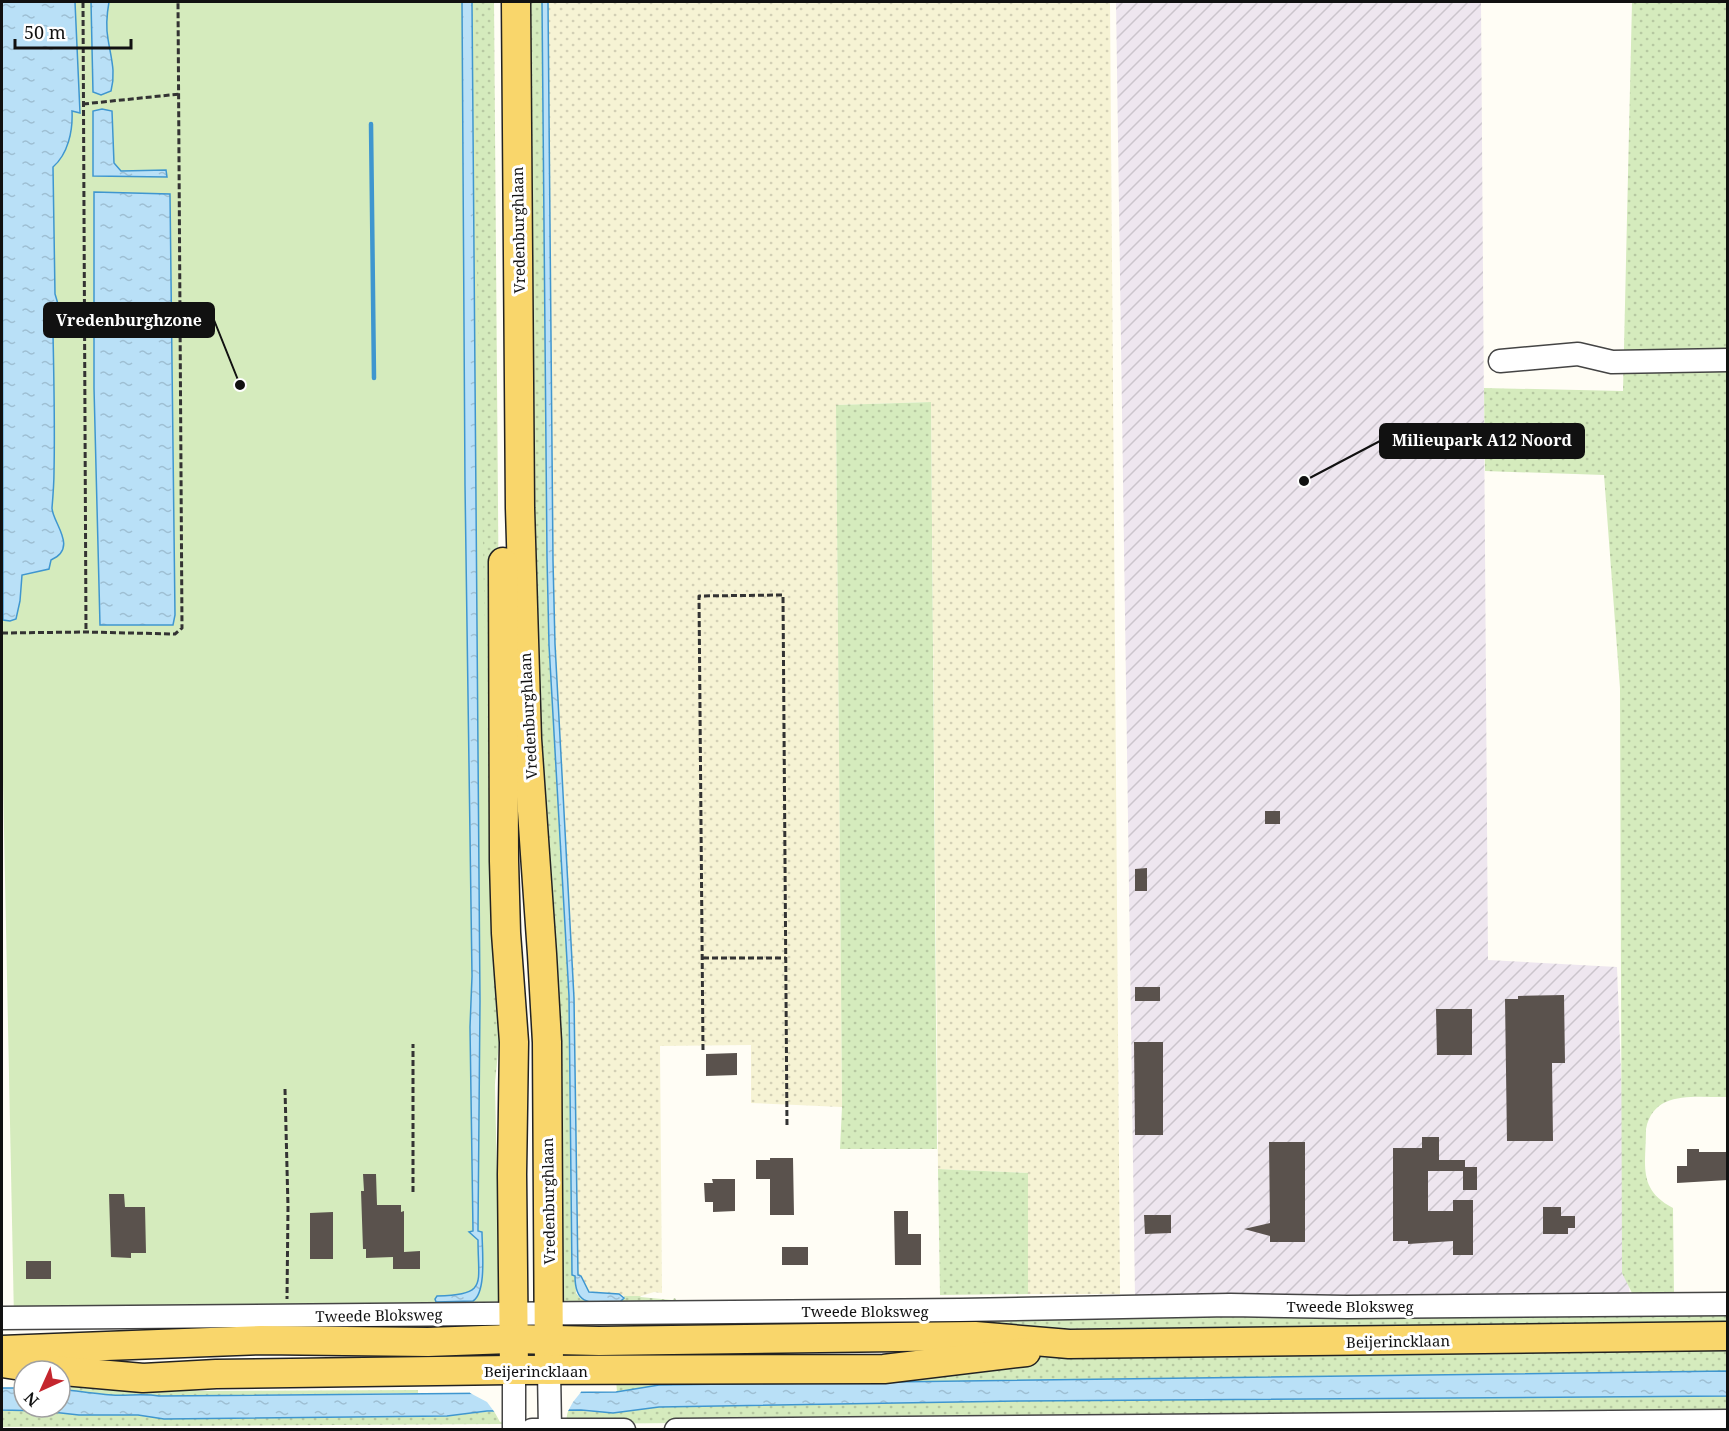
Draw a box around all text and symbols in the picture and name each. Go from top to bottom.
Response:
scale bar [15,12,130,50]
text: 50 m [24,20,66,44]
street label: Vredenburghlaan [507,166,529,294]
callout: Vredenburghzone [44,303,214,337]
text: Vredenburghzone [56,309,202,331]
callout: Milieupark A12 Noord [1380,424,1584,458]
text: Milieupark A12 Noord [1392,429,1573,451]
street label: Vredenburghlaan [515,652,541,780]
street label: Vredenburghlaan [537,1137,559,1265]
street label: Tweede Bloksweg [1287,1296,1414,1316]
street label: Tweede Bloksweg [802,1301,929,1321]
street label: Tweede Bloksweg [315,1304,443,1326]
street label: Beijerincklaan [1346,1330,1451,1352]
north arrow [12,1359,72,1419]
street label: Beijerincklaan [484,1361,588,1381]
text: N [19,1387,44,1412]

